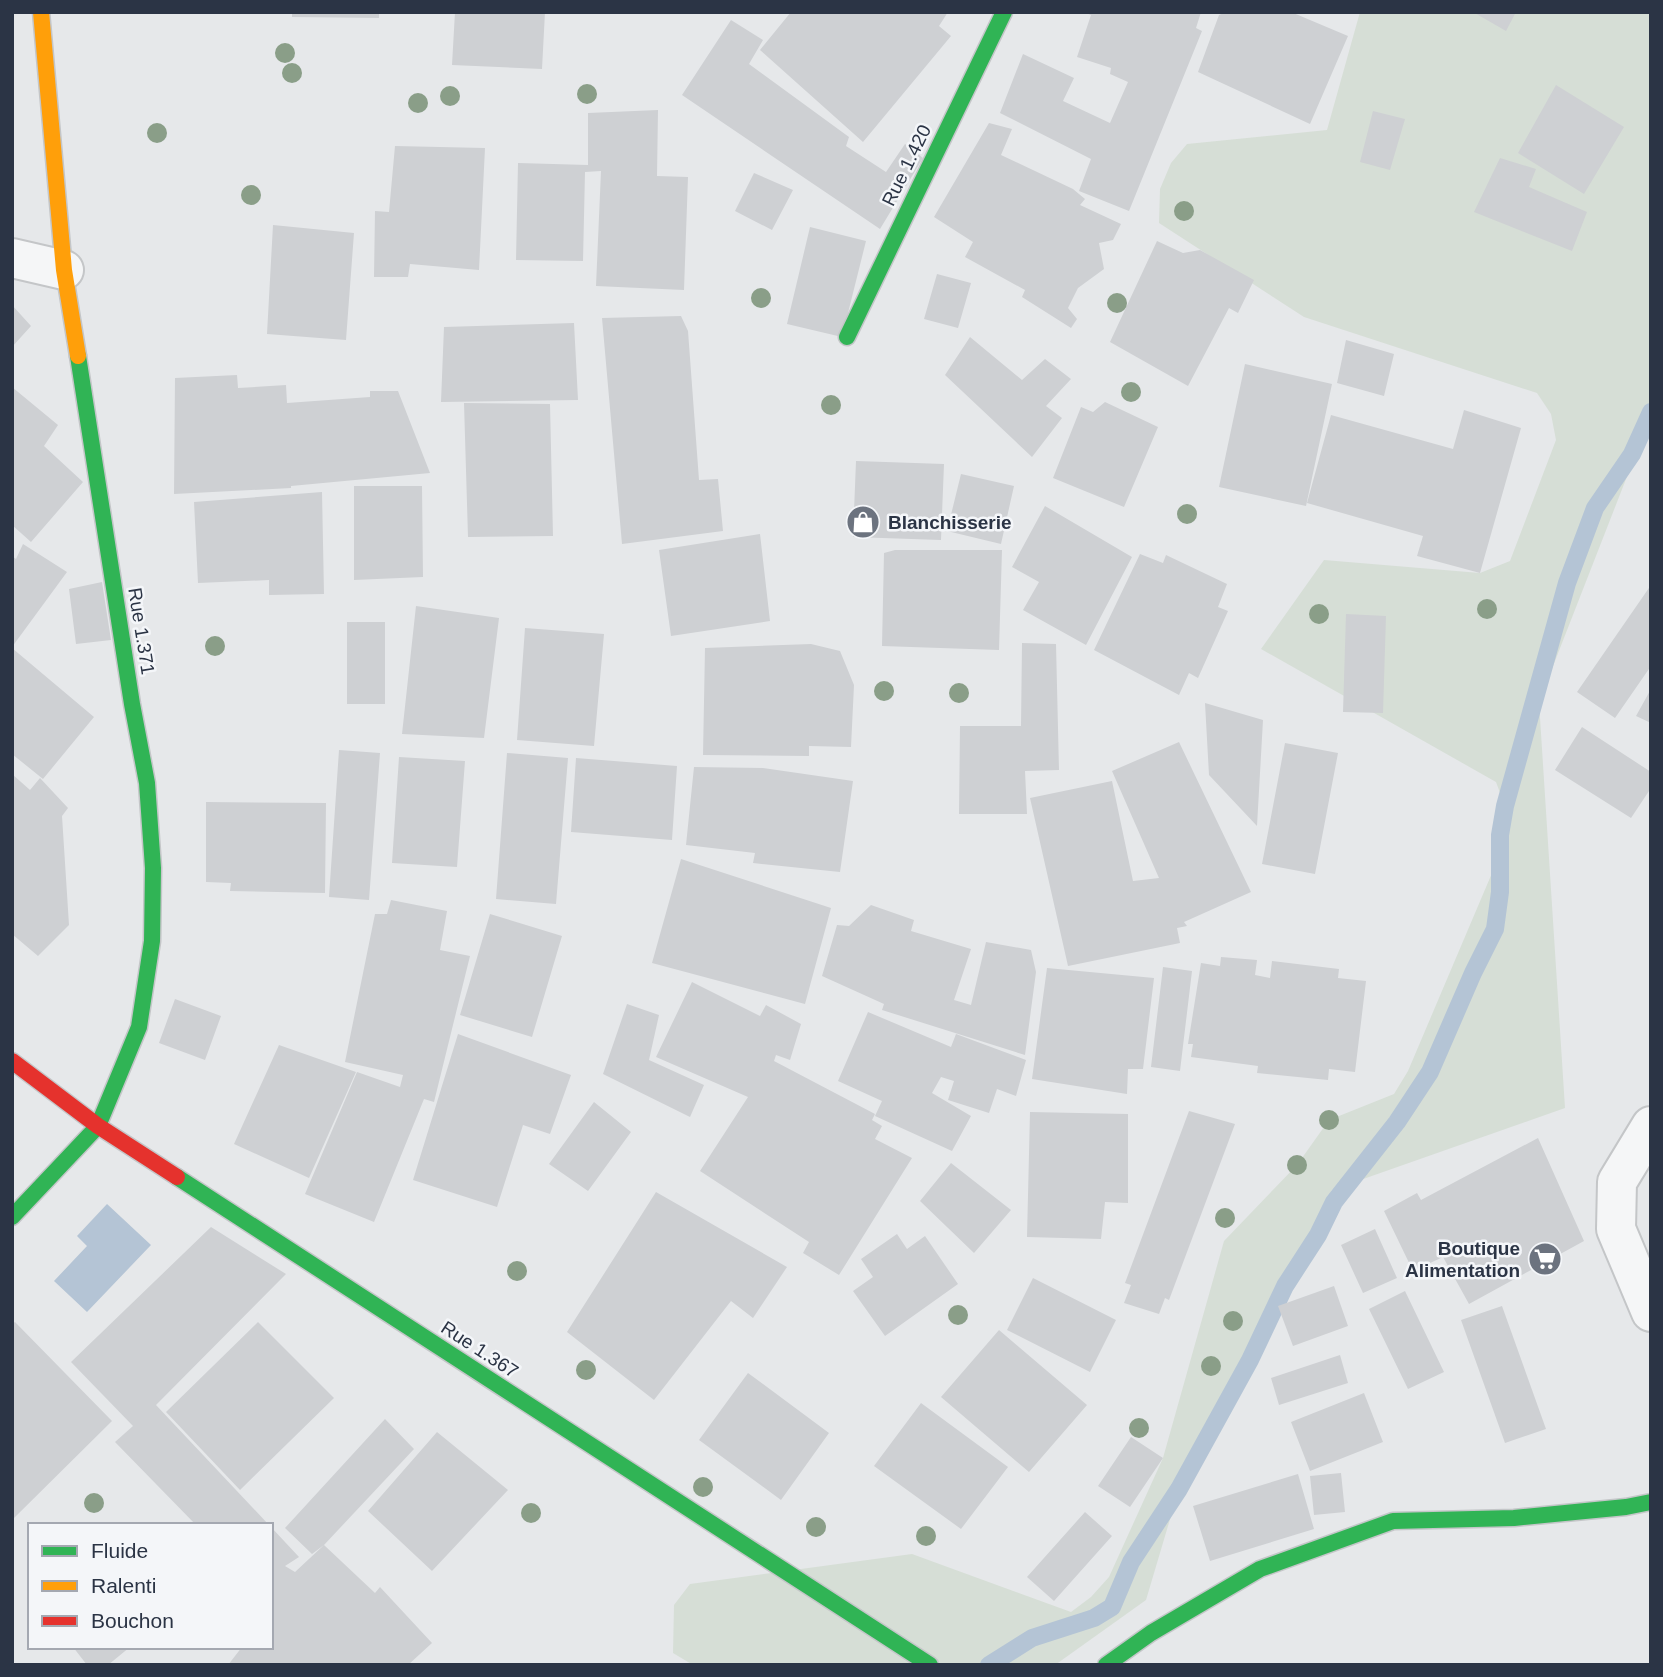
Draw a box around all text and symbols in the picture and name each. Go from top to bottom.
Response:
street label: Rue 1.420 [878,121,935,209]
shop icon: Blanchisserie [844,503,882,541]
place label: Blanchisserie [888,512,1012,533]
street label: Rue 1.371 [124,586,159,676]
place label: Boutique Alimentation [1405,1238,1520,1281]
supermarket icon: Boutique Alimentation [1526,1240,1564,1278]
street label: Rue 1.367 [437,1317,522,1382]
legend [28,1523,273,1649]
text: Fluide [91,1539,148,1562]
text: Ralenti [91,1574,156,1597]
text: Bouchon [91,1609,174,1632]

